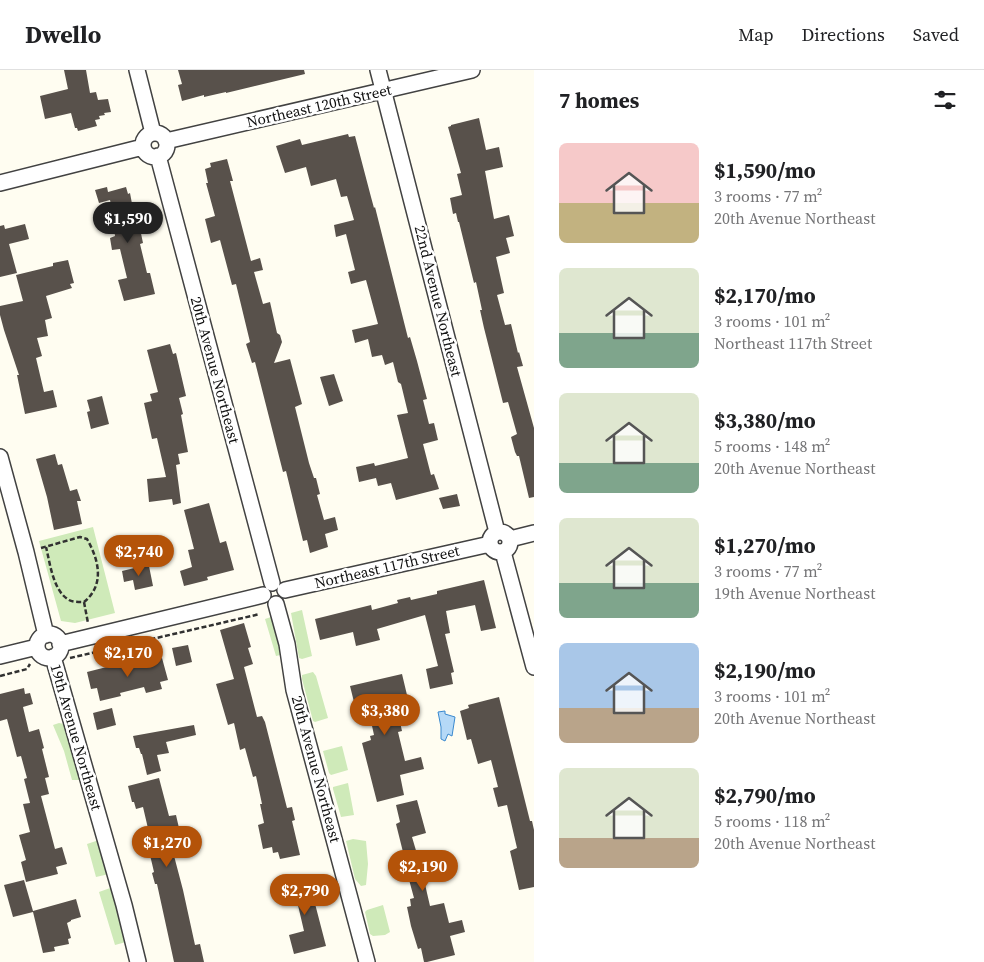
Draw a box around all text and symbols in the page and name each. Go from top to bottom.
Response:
text: Dwello [25,18,101,51]
text: Map [738,22,774,47]
text: Directions [802,22,885,47]
text: Saved [913,22,959,47]
street label: Northeast 120th Street [244,79,394,132]
text: 7 homes [559,86,639,115]
icon: filters [931,86,959,114]
text: $1,590/mo [714,156,816,185]
icon: home [599,163,659,223]
text: 3 rooms · 77 m² [714,185,822,207]
pin: $1,590 [87,202,169,244]
text: $1,590 [104,207,152,229]
text: 20th Avenue Northeast [714,207,875,229]
street label: 22nd Avenue Northeast [410,223,467,379]
text: $2,170/mo [714,281,816,310]
icon: home [599,288,659,348]
street label: 20th Avenue Northeast [186,294,245,446]
text: 3 rooms · 101 m² [714,310,830,332]
text: Northeast 117th Street [714,332,872,354]
text: $3,380/mo [714,406,816,435]
icon: home [599,413,659,473]
text: 5 rooms · 148 m² [714,435,830,457]
text: 20th Avenue Northeast [714,457,875,479]
text: $1,270/mo [714,531,816,560]
pin: $2,740 [98,534,180,577]
icon: home [599,538,659,598]
text: $2,740 [115,540,163,562]
street label: Northeast 117th Street [312,540,462,593]
text: 3 rooms · 77 m² [714,560,822,582]
text: 19th Avenue Northeast [714,582,875,604]
pin: $2,170 [87,636,169,678]
text: $2,170 [104,641,152,663]
text: $2,190/mo [714,656,816,685]
street label: 19th Avenue Northeast [46,661,107,813]
icon: home [599,663,659,723]
text: 3 rooms · 101 m² [714,685,830,707]
street label: 20th Avenue Northeast [287,693,346,845]
pin: $3,380 [344,694,426,736]
text: $3,380 [361,699,409,721]
text: 20th Avenue Northeast [714,707,875,729]
text: $2,790/mo [714,781,816,810]
icon: home [599,788,659,848]
text: 5 rooms · 118 m² [714,810,830,832]
pin: $1,270 [126,826,208,868]
text: $1,270 [143,831,191,853]
text: 20th Avenue Northeast [714,832,875,854]
pin: $2,190 [382,850,464,892]
text: $2,190 [399,855,447,877]
pin: $2,790 [264,874,346,916]
text: $2,790 [281,879,329,901]

